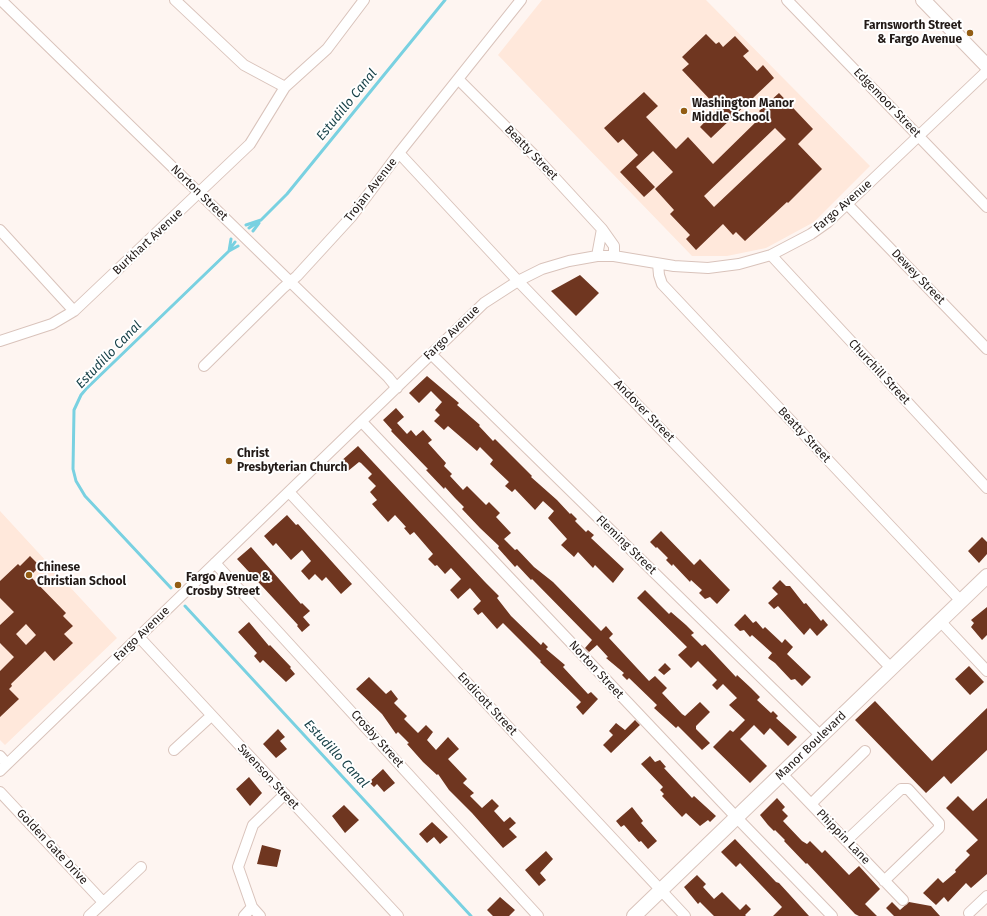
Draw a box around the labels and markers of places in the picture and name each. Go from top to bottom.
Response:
place label: Farnsworth Street & Fargo Avenue [864,19,962,47]
marker: Farnsworth Street & Fargo Avenue [965,28,975,38]
place label: Washington Manor Middle School [692,97,794,125]
marker: Washington Manor Middle School [679,106,689,116]
place label: Christ Presbyterian Church [237,447,347,475]
marker: Christ Presbyterian Church [224,456,234,466]
place label: Chinese Christian School [37,561,126,589]
marker: Chinese Christian School [24,570,34,580]
place label: Fargo Avenue & Crosby Street [186,571,271,599]
marker: Fargo Avenue & Crosby Street [173,580,183,590]

